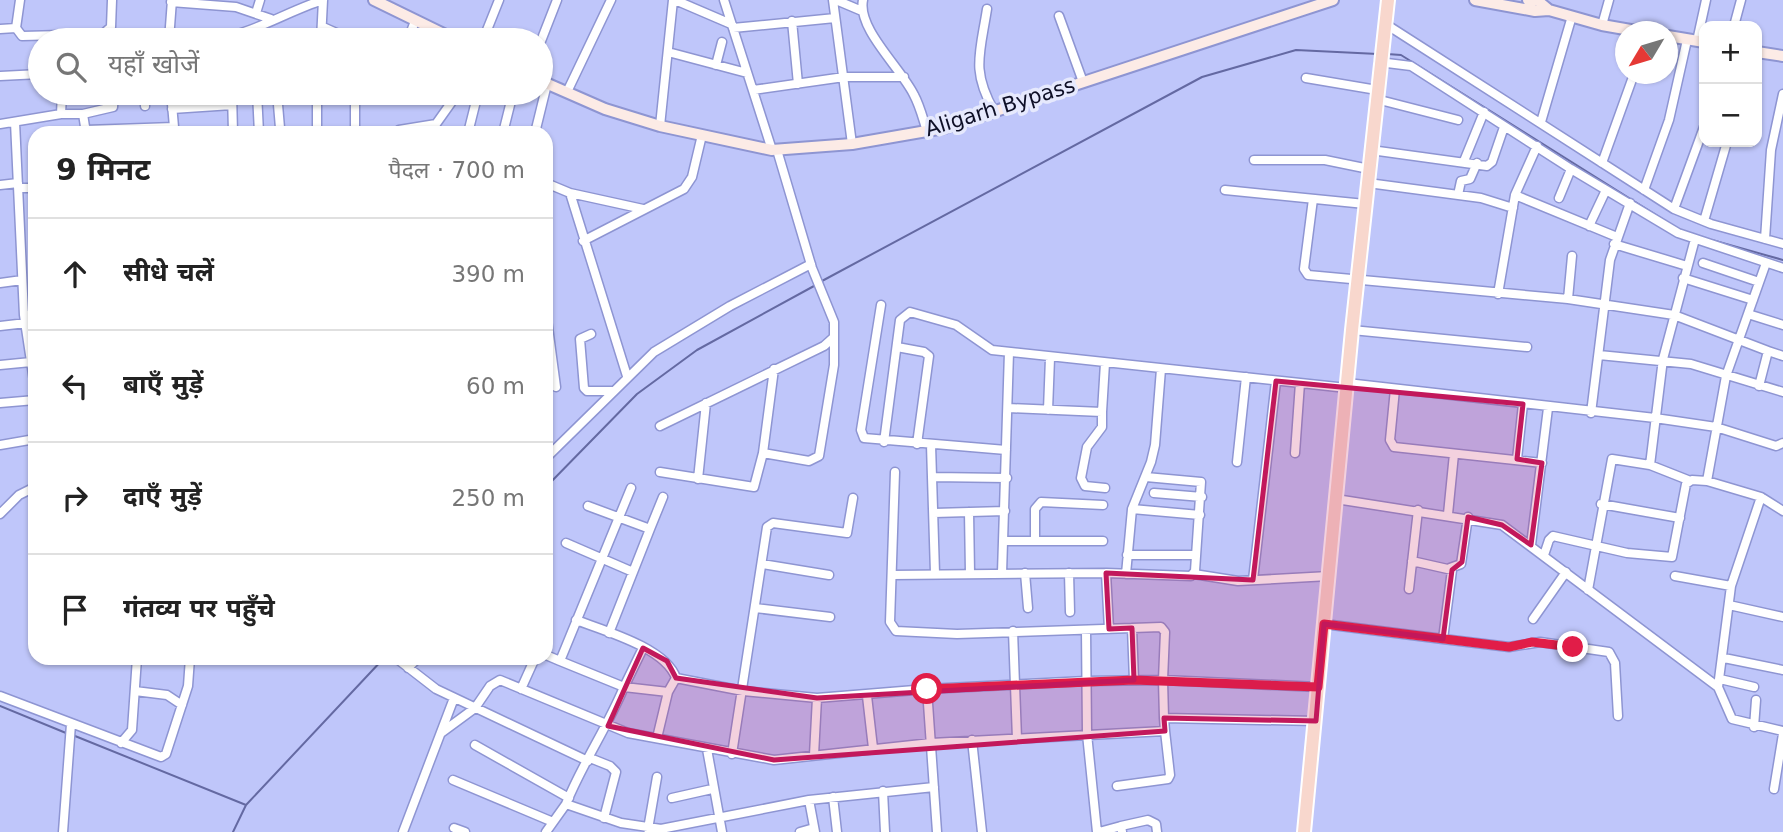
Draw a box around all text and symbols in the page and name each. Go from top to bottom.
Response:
north arrow [1615,21,1678,84]
map controls [1699,21,1762,147]
button: + [1699,21,1762,84]
search box [28,28,553,105]
icon: search [52,48,90,86]
text: यहाँ खोजें [108,49,199,79]
street label: Aligarh Bypass [922,73,1078,141]
button: − [1699,84,1762,147]
text: 9 मिनट [56,152,150,187]
text: पैदल · 700 m [389,157,525,183]
icon: ahead [56,255,94,293]
text: सीधे चलें [123,257,214,287]
text: 390 m [451,261,525,287]
icon: left [56,367,94,405]
text: बाएँ मुड़ें [123,369,203,399]
text: 60 m [466,373,525,399]
icon: right [56,479,94,517]
text: दाएँ मुड़ें [123,481,202,511]
text: 250 m [451,485,525,511]
icon: arrive [56,591,94,629]
text: गंतव्य पर पहुँचे [123,593,275,623]
route end [1557,631,1588,662]
route start [911,673,942,704]

